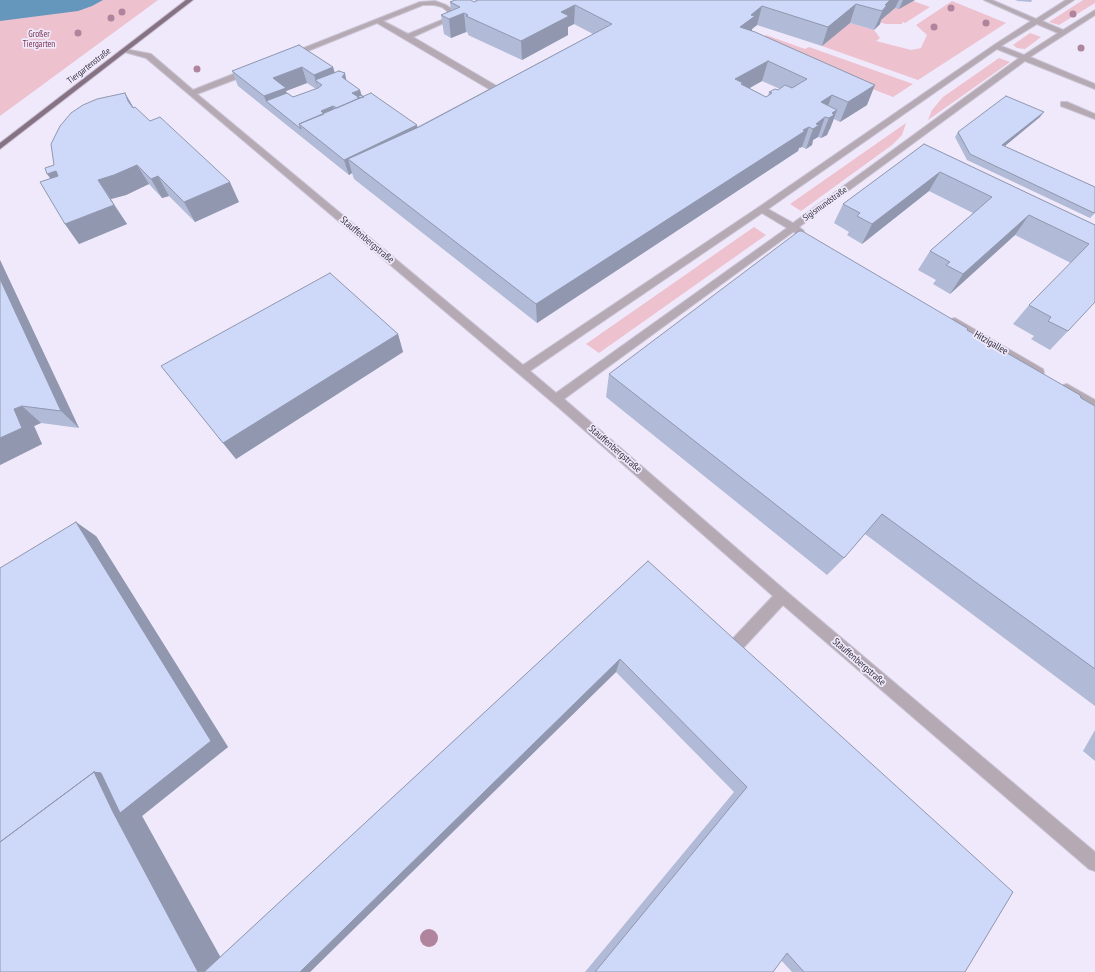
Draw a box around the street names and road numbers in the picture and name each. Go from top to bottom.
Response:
street label: Tiergartenstraße [65,46,113,86]
street label: Sigismundstraße [801,184,849,224]
street label: Stauffenbergstraße [338,214,396,266]
street label: Hitzigallee [972,329,1010,357]
street label: Stauffenbergstraße [586,423,644,475]
street label: Stauffenbergstraße [830,636,888,688]

